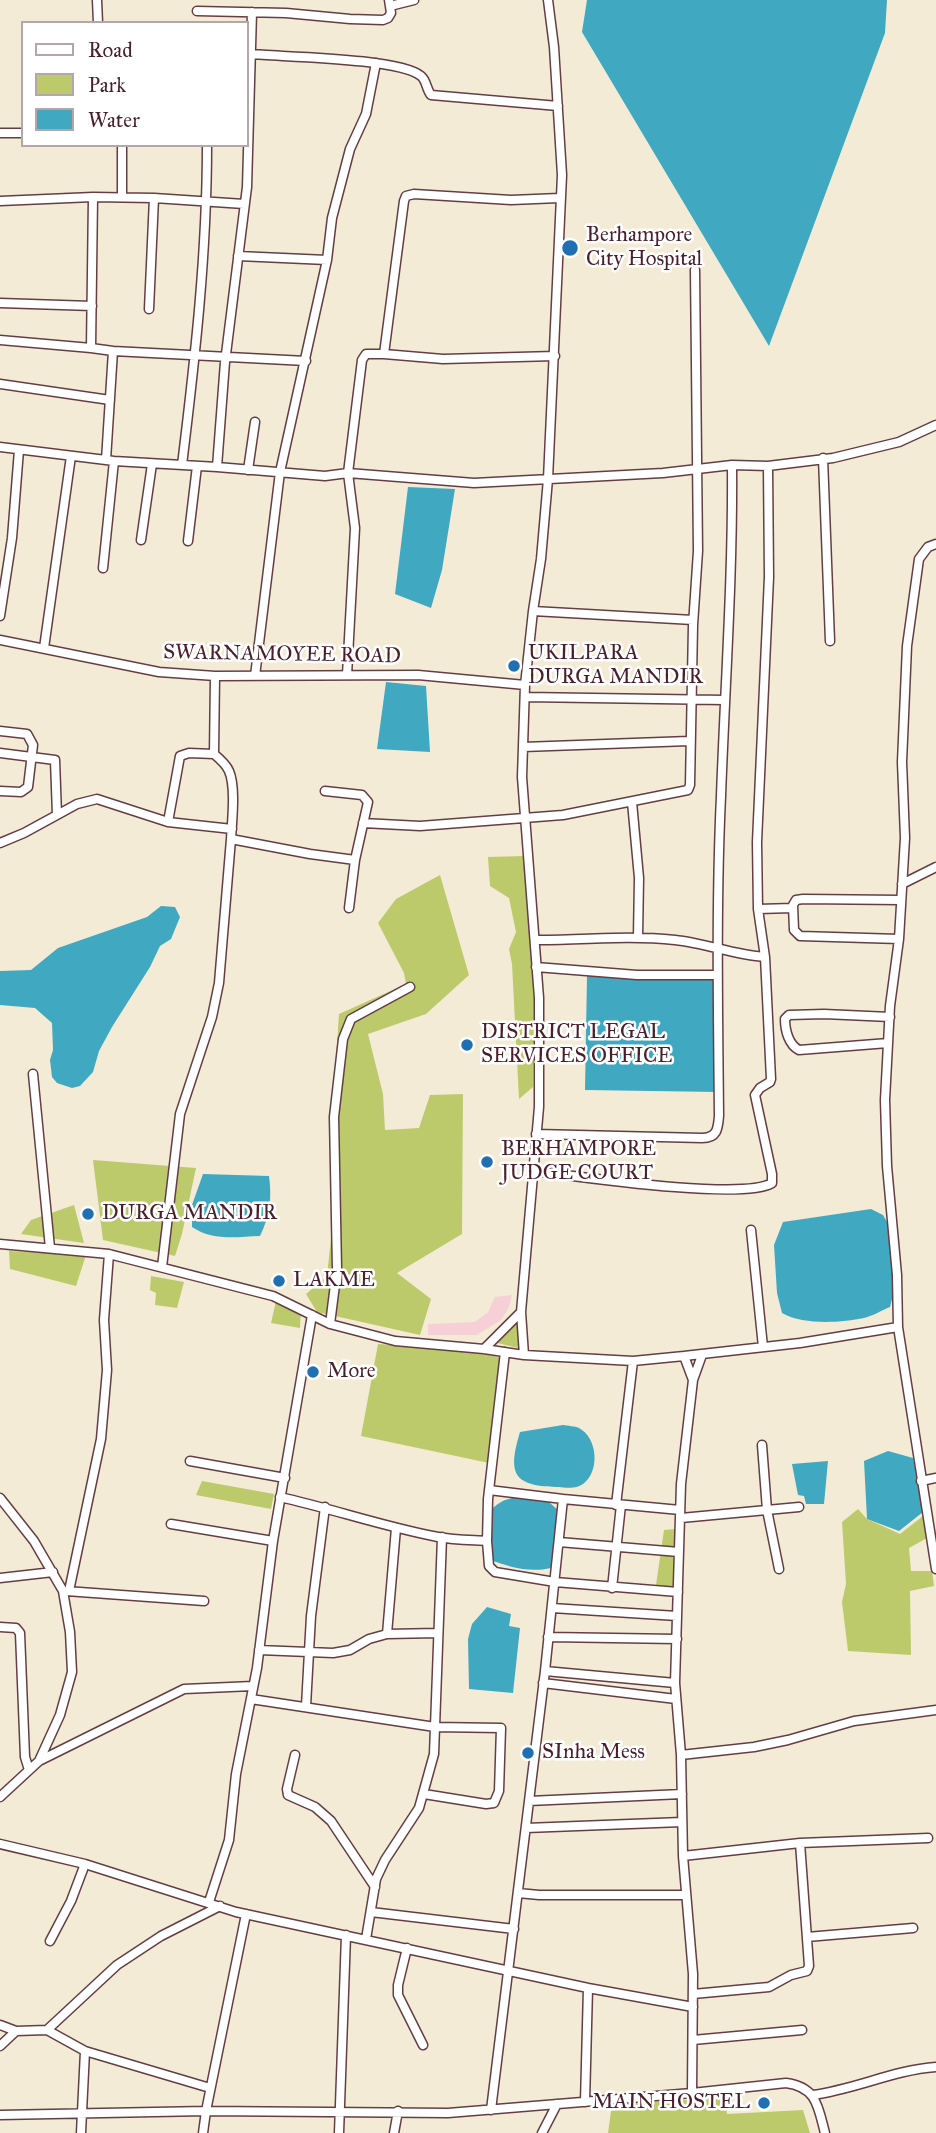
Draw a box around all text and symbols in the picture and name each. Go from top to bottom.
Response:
legend [21,21,248,147]
text: Road [88,37,133,63]
text: Park [88,72,126,98]
text: Water [88,107,140,133]
place label: Berhampore City Hospital [586,223,702,273]
marker: Berhampore City Hospital [560,238,580,258]
street label: SWARNAMOYEE ROAD [163,640,401,670]
place label: UKILPARA DURGA MANDIR [528,641,703,691]
marker: UKILPARA DURGA MANDIR [506,658,522,674]
place label: DISTRICT LEGAL SERVICES OFFICE [481,1020,672,1070]
marker: DISTRICT LEGAL SERVICES OFFICE [459,1037,475,1053]
place label: BERHAMPORE JUDGE COURT [501,1137,656,1187]
marker: BERHAMPORE JUDGE COURT [479,1154,495,1170]
place label: DURGA MANDIR [102,1201,277,1227]
marker: DURGA MANDIR [80,1206,96,1222]
place label: LAKME [293,1268,375,1294]
marker: LAKME [271,1273,287,1289]
place label: More [327,1359,376,1385]
marker: More [305,1364,321,1380]
place label: SInha Mess [542,1740,645,1766]
marker: SInha Mess [520,1745,536,1761]
place label: MAIN HOSTEL [592,2090,750,2116]
marker: MAIN HOSTEL [756,2095,772,2111]

